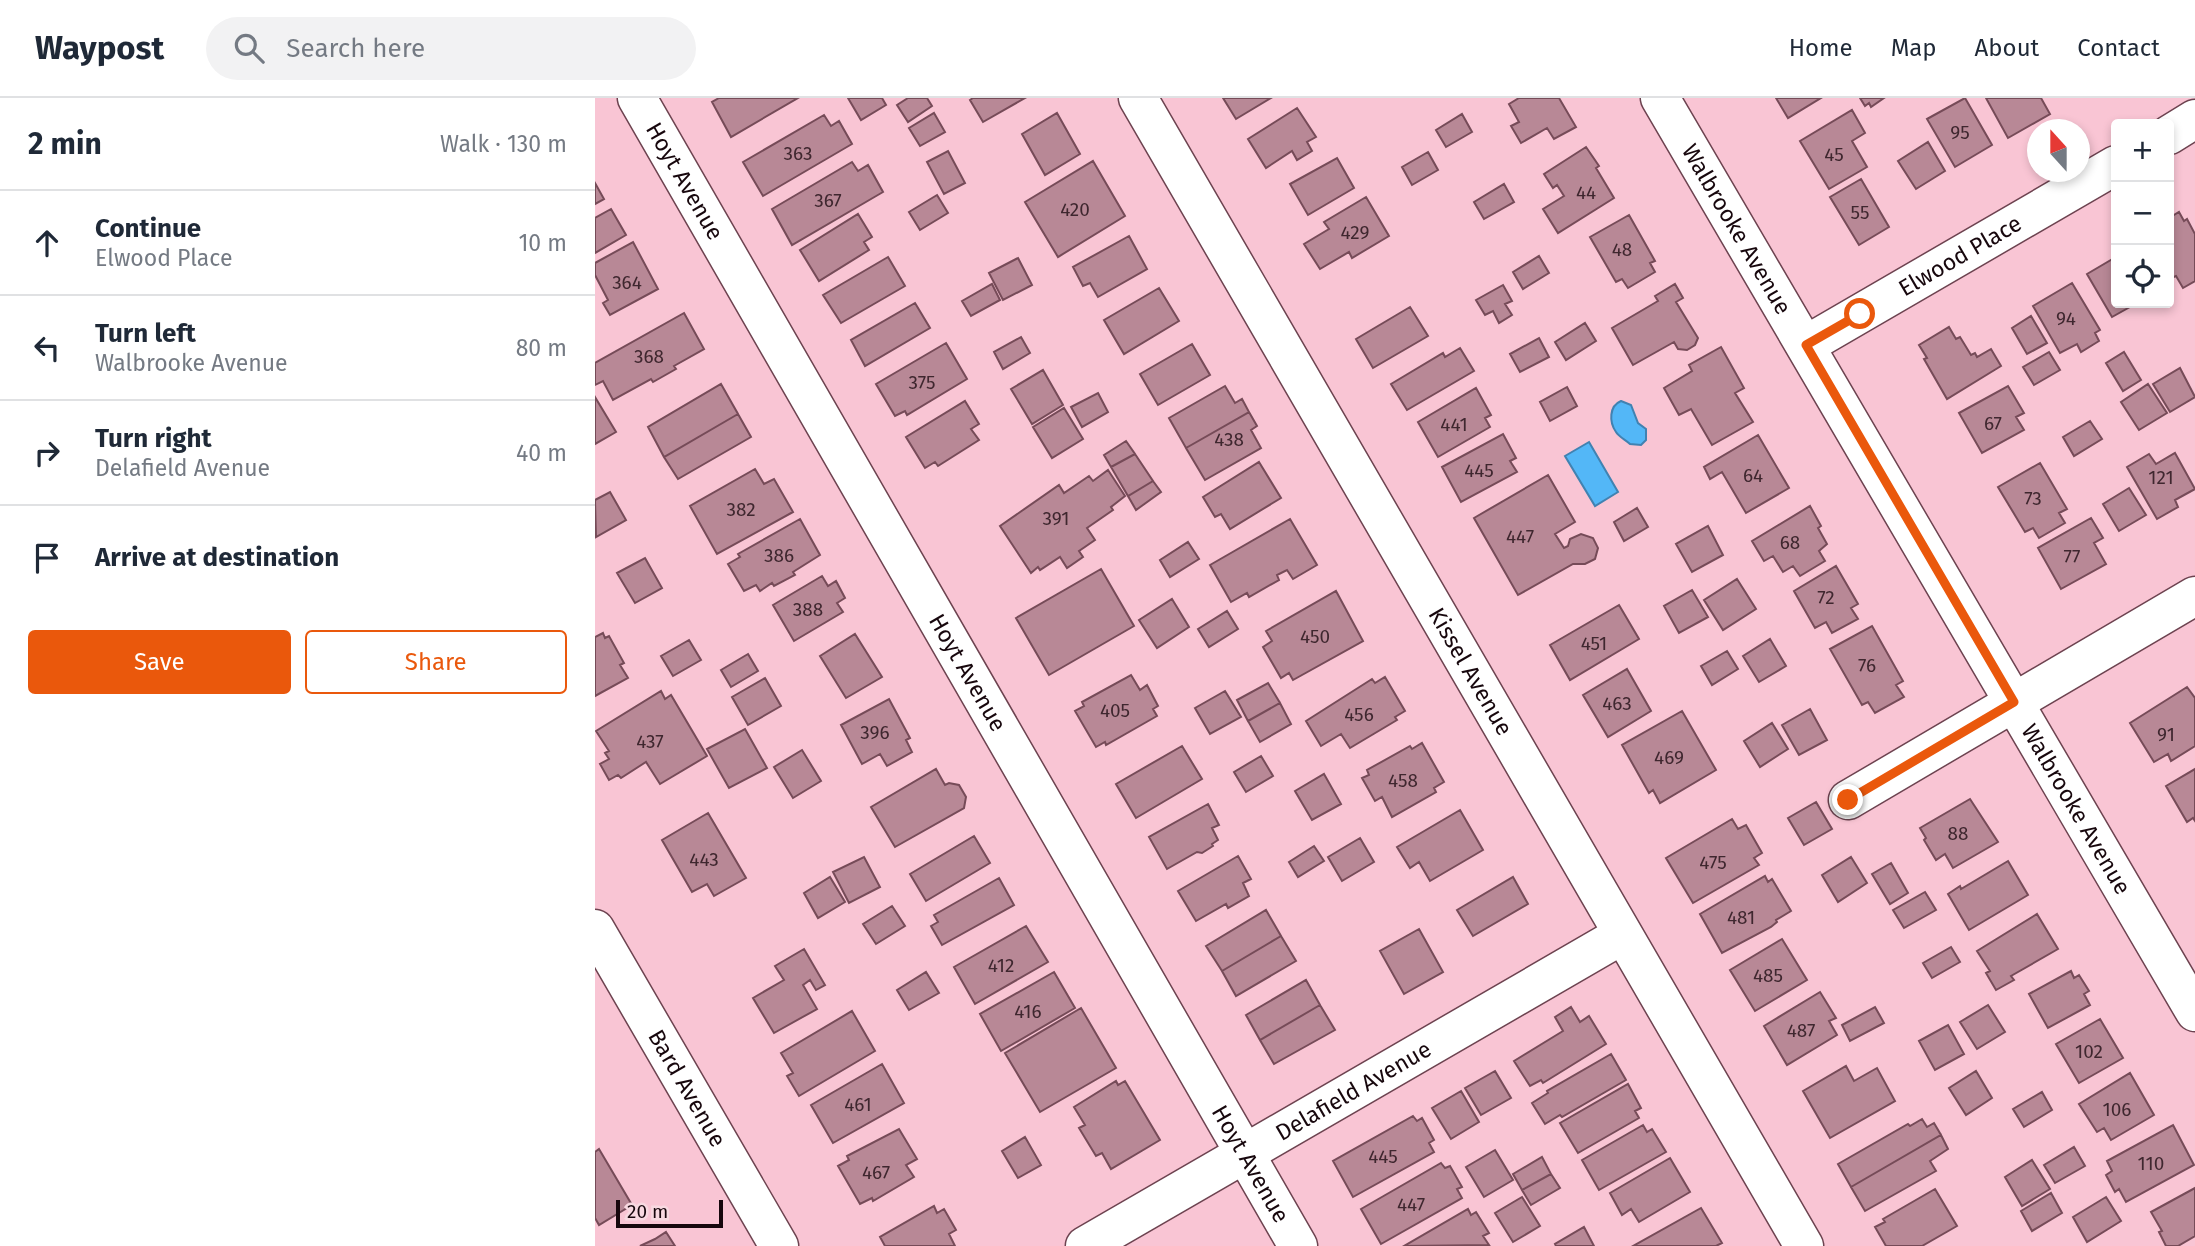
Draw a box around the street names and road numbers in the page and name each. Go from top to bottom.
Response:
street label: Hoyt Avenue [640,117,730,245]
street label: Walbrooke Avenue [1676,139,1798,319]
street label: Elwood Place [1893,209,2026,302]
street label: Kissel Avenue [1423,603,1519,740]
street label: Hoyt Avenue [923,609,1013,736]
street label: Walbrooke Avenue [2015,719,2137,899]
street label: Bard Avenue [642,1024,732,1152]
street label: Delafield Avenue [1270,1035,1436,1147]
street label: Hoyt Avenue [1206,1100,1296,1228]

